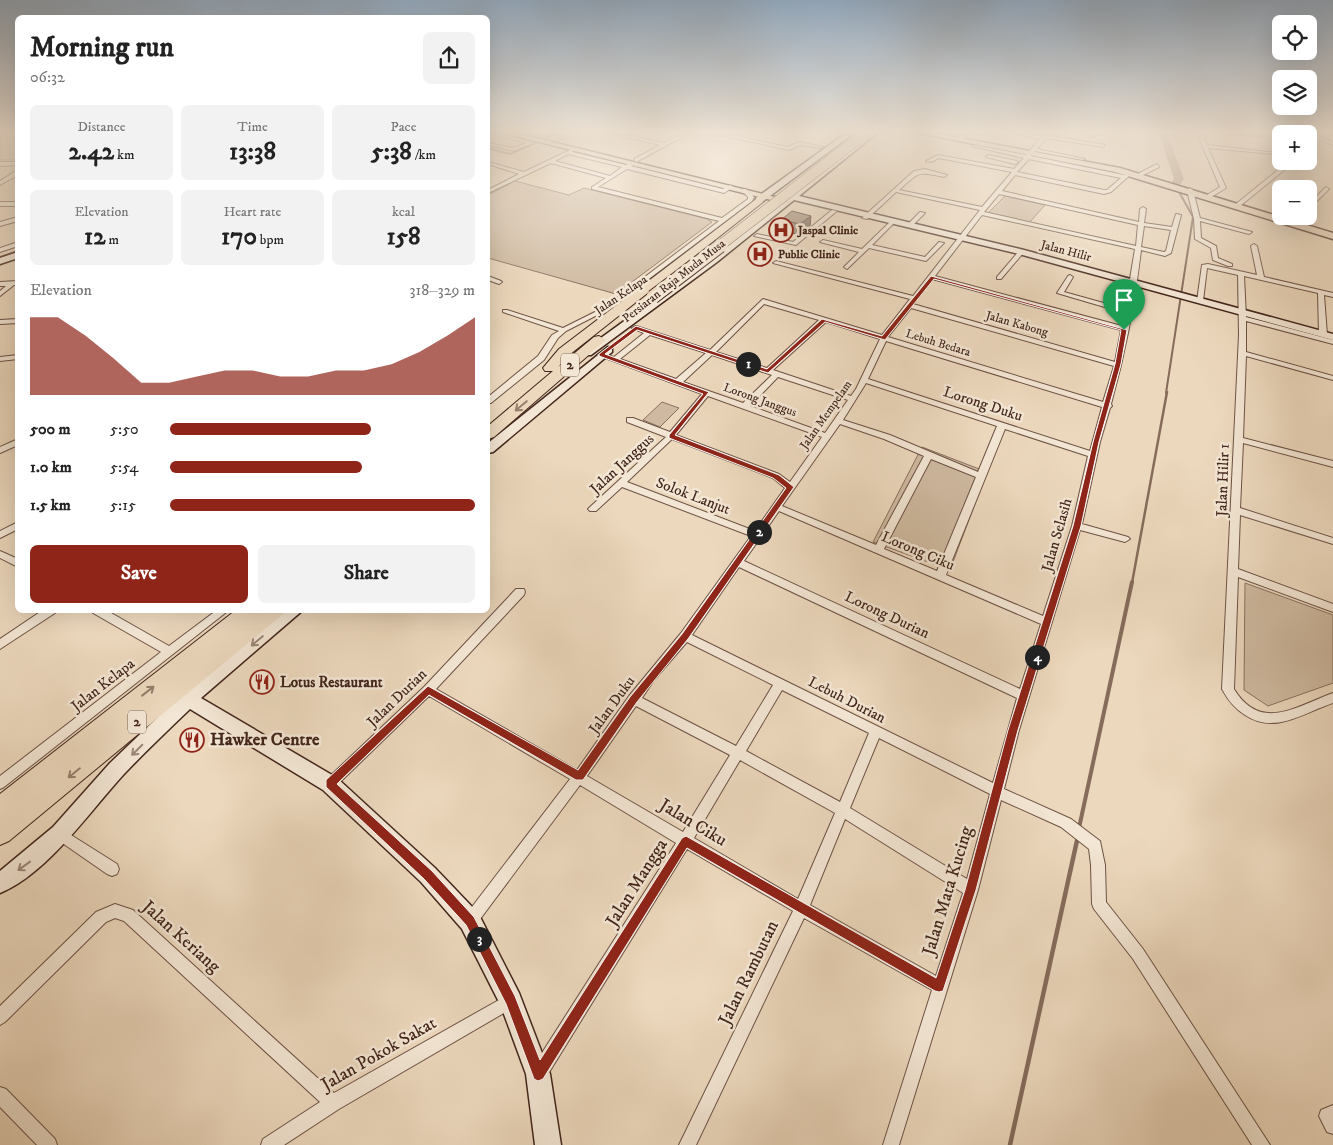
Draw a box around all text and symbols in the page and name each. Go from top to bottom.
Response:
map controls [1272,15,1317,225]
button: locate [1272,15,1317,60]
text: Morning run [30,30,174,65]
button: share [423,32,475,84]
text: 06:32 [30,67,65,87]
button: layers [1272,70,1317,115]
text: Distance [77,118,126,136]
text: Time [237,118,268,136]
text: Pace [391,118,416,136]
button: + [1272,125,1317,170]
text: 2.42 [69,136,114,167]
text: 13:38 [229,136,276,167]
text: 5:38 [371,136,412,167]
text: km [114,146,134,164]
text: /km [412,146,436,164]
button: − [1272,180,1317,225]
text: Elevation [74,203,129,221]
text: Heart rate [224,203,281,221]
text: kcal [392,203,415,221]
hospital icon: Jaspal Clinic [768,217,794,243]
text: 12 [84,221,105,252]
text: 170 [221,221,257,252]
text: 158 [387,221,420,252]
place label: Jaspal Clinic [796,223,859,238]
text: m [105,231,119,249]
text: bpm [257,231,284,249]
street label: Persiaran Raja Muda Musa [620,236,729,326]
street label: Jalan Hilir [1038,237,1093,265]
hospital icon: Public Clinic [747,241,773,267]
place label: Public Clinic [778,247,841,262]
street label: Jalan Kelapa [591,271,651,319]
pin [1103,279,1145,330]
text: Elevation [30,280,92,300]
text: 318–329 m [409,280,475,300]
icon: arrive [1110,286,1138,314]
street label: Jalan Kabong [983,308,1050,340]
street label: Lebuh Bedara [904,326,973,360]
pin: 1 [736,352,760,376]
road number: 2 [561,354,579,376]
text: 1 [746,355,751,373]
street label: Jalan Mempelam [796,378,855,453]
street label: Lorong Janggus [721,380,799,420]
street label: Lorong Duku [941,382,1025,426]
one-way arrow [515,400,528,411]
text: 500 m [30,419,71,439]
text: 5:50 [110,419,139,439]
street label: Jalan Janggus [585,430,658,500]
street label: Jalan Hilir 1 [1212,443,1234,519]
text: 1.0 km [30,457,72,477]
text: 5:54 [110,457,138,477]
street label: Solok Lanjut [653,473,733,519]
text: 1.5 km [30,495,71,515]
text: 5:15 [110,495,136,515]
street label: Jalan Selasih [1037,496,1077,576]
pin: 2 [746,520,772,544]
text: 2 [756,523,763,541]
street label: Lorong Ciku [879,527,957,575]
button: Save [30,545,248,603]
button: Share [258,545,475,603]
street label: Lorong Durian [842,587,933,643]
one-way arrow [251,635,264,647]
pin: 4 [1024,644,1050,670]
text: 4 [1033,648,1042,666]
street label: Jalan Kelapa [66,654,139,717]
street label: Jalan Durian [362,665,431,733]
restaurant icon: Lotus Restaurant [249,669,275,695]
street label: Jalan Duku [583,672,639,739]
street label: Lebuh Durian [805,672,889,728]
place label: Lotus Restaurant [280,673,383,692]
one-way arrow [141,686,154,697]
road number: 2 [128,710,146,734]
restaurant icon: Hawker Centre [179,727,205,753]
place label: Hawker Centre [210,729,320,751]
one-way arrow [131,743,143,755]
one-way arrow [68,768,81,779]
street label: Jalan Ciku [654,793,731,852]
street label: Jalan Mata Kucing [917,824,978,960]
street label: Jalan Mangga [600,835,673,933]
one-way arrow [17,861,31,871]
street label: Jalan Keriang [136,895,225,978]
street label: Jalan Rambutan [713,917,784,1031]
pin: 3 [466,926,492,952]
text: 3 [477,930,482,948]
street label: Jalan Pokok Sakat [316,1012,441,1097]

